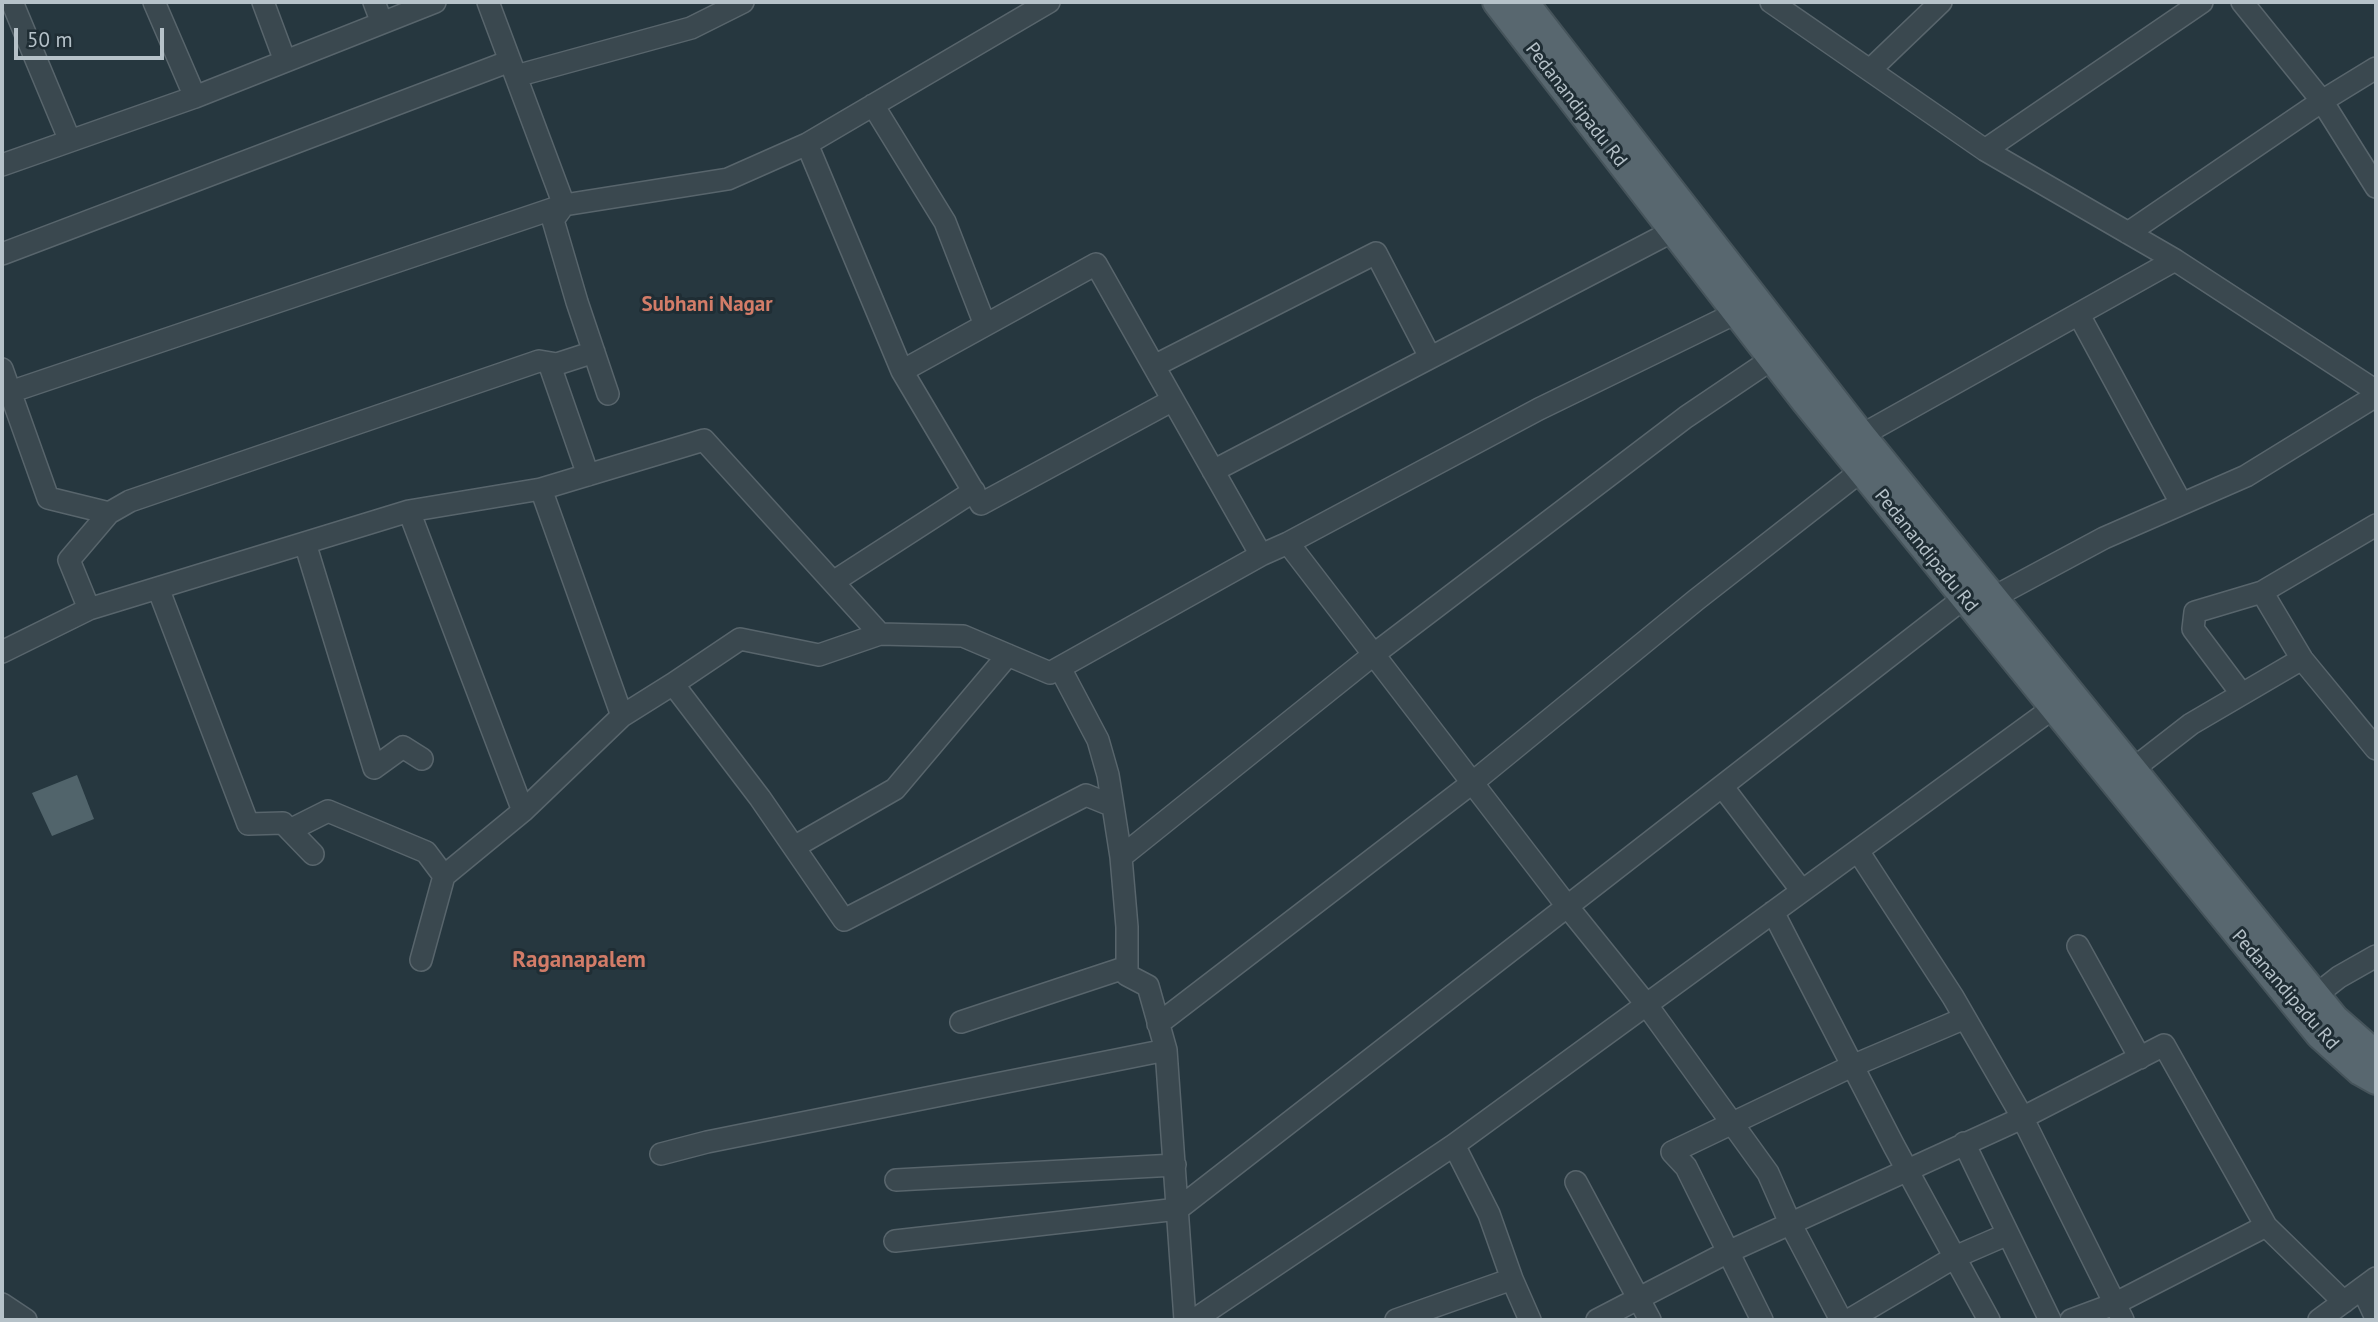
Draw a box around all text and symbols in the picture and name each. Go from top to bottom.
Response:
scale bar [18,14,168,58]
text: 50 m [27,26,73,53]
street label: Pedanandipadu Rd [1520,38,1632,172]
district label: Subhani Nagar [641,292,773,318]
street label: Pedanandipadu Rd [1869,485,1983,617]
street label: Pedanandipadu Rd [2227,925,2343,1055]
district label: Raganapalem [512,946,646,974]

